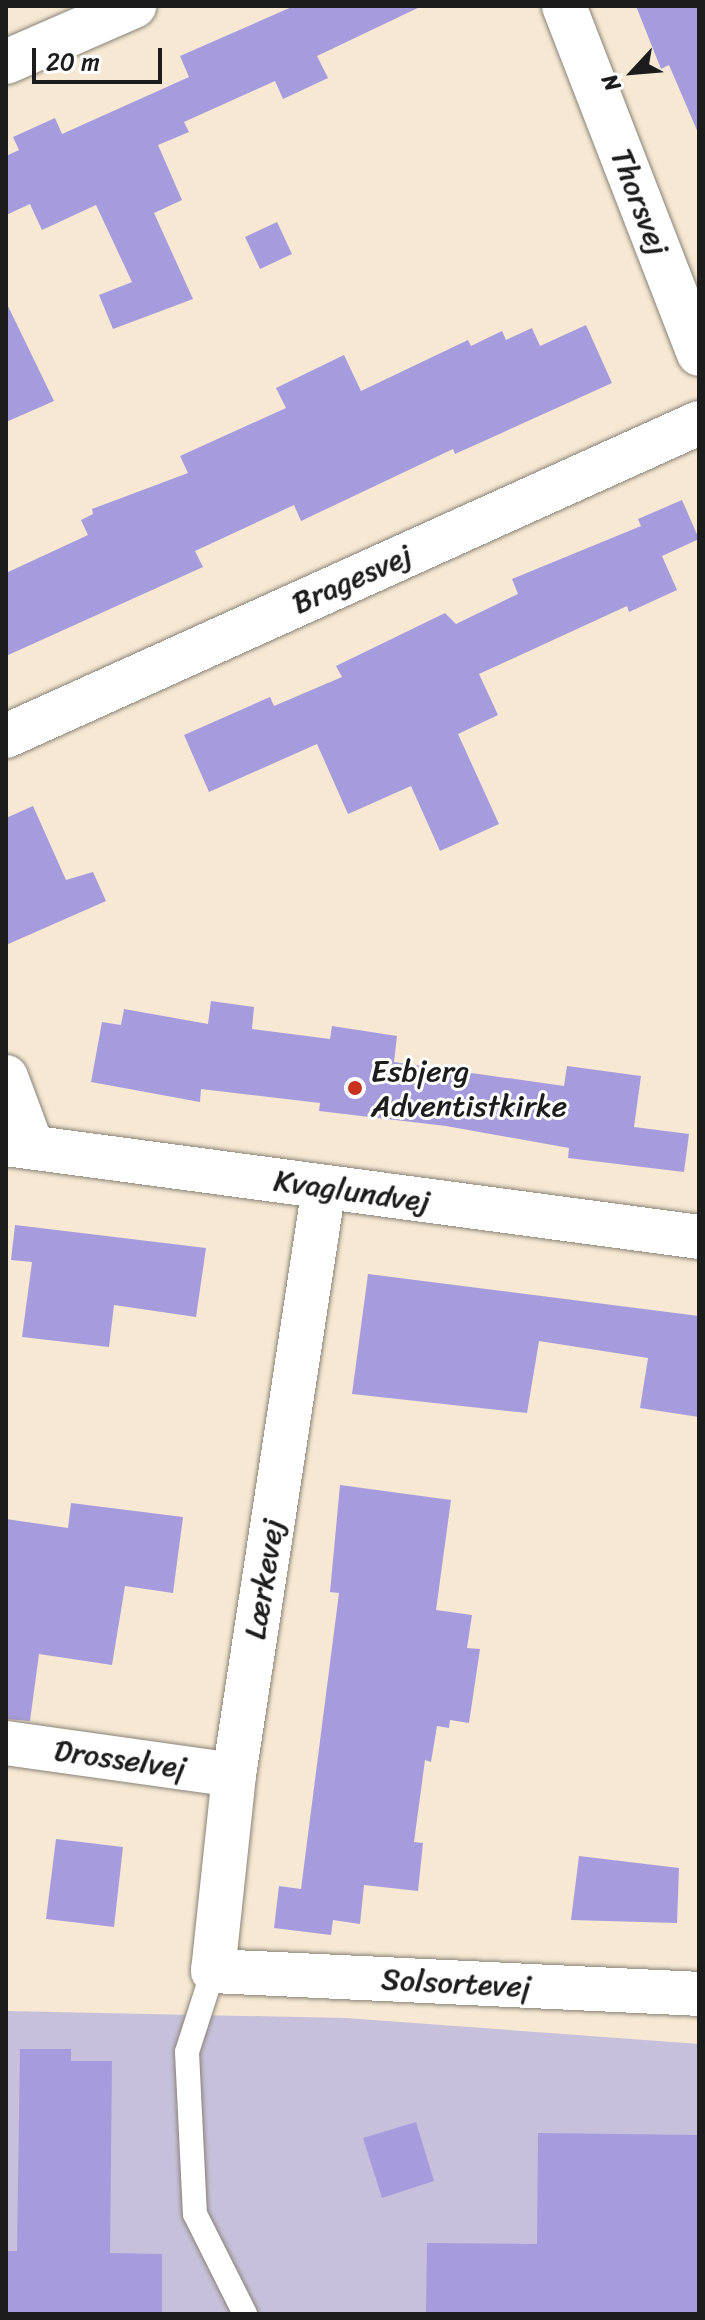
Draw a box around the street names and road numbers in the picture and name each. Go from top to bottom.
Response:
street label: Thorsvej [603,144,677,260]
street label: Bragesvej [287,537,417,621]
street label: Kvaglundvej [272,1162,432,1220]
street label: Lærkevej [237,1516,291,1642]
street label: Drosselvej [52,1732,188,1786]
street label: Solsortevej [380,1961,532,2005]

